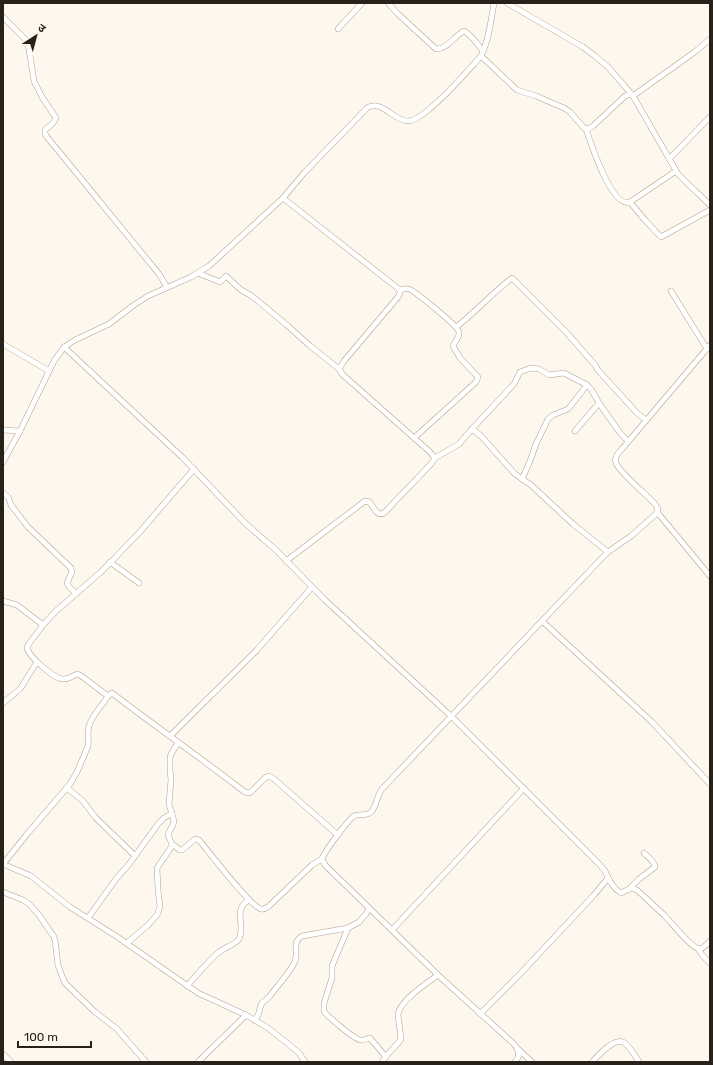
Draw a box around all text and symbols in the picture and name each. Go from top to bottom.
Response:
north arrow [16,16,56,56]
text: उ [35,21,48,36]
scale bar [18,1023,91,1049]
text: 100 m [24,1030,58,1044]

